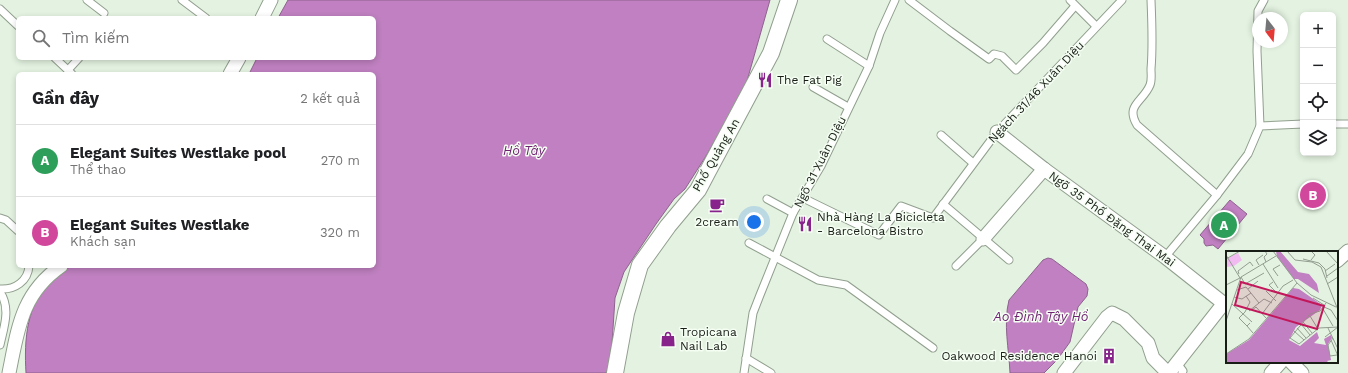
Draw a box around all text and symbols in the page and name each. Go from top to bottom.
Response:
north arrow [1252,12,1288,48]
map controls [1300,12,1336,156]
button: + [1300,12,1336,48]
search box [16,16,376,60]
icon: search [30,27,52,49]
text: Tìm kiếm [62,29,130,47]
street label: Ngách 31/46 Xuân Diệu [985,38,1087,146]
button: − [1300,48,1336,84]
restaurant icon: The Fat Pig [756,71,774,89]
place label: The Fat Pig [777,73,842,87]
button: locate [1300,84,1336,120]
text: Gần đây [32,88,99,108]
text: 2 kết quả [300,91,360,106]
street label: Ngõ 31 Xuân Diệu [791,114,849,210]
street label: Phố Quảng An [689,116,743,194]
button: layers [1300,120,1336,156]
water label: Hồ Tây [503,143,546,158]
text: Elegant Suites Westlake pool [70,144,286,162]
text: A [41,153,49,168]
text: 270 m [321,153,360,168]
text: Thể thao [70,162,126,177]
street label: Ngõ 35 Phố Đặng Thai Mai [1046,169,1178,269]
pin: B [1300,180,1326,210]
cafe icon: 2cream [708,196,726,214]
place label: Nhà Hàng La Bicicleta - Barcelona Bistro [817,210,945,238]
pin: A [1211,210,1237,240]
your location [744,212,764,232]
place label: 2cream [695,215,739,229]
restaurant icon: Nhà Hàng La Bicicleta - Barcelona Bistro [796,215,814,233]
text: Elegant Suites Westlake [70,216,250,234]
text: B [41,225,49,240]
text: 320 m [320,225,360,240]
text: Khách sạn [70,234,136,249]
inset map [1226,251,1338,363]
water label: Ao Đình Tây Hồ [993,309,1089,324]
place label: Tropicana Nail Lab [680,325,737,353]
shop icon: Tropicana Nail Lab [659,330,677,348]
building icon: Oakwood Residence Hanoi [1100,347,1118,365]
place label: Oakwood Residence Hanoi [941,349,1097,363]

